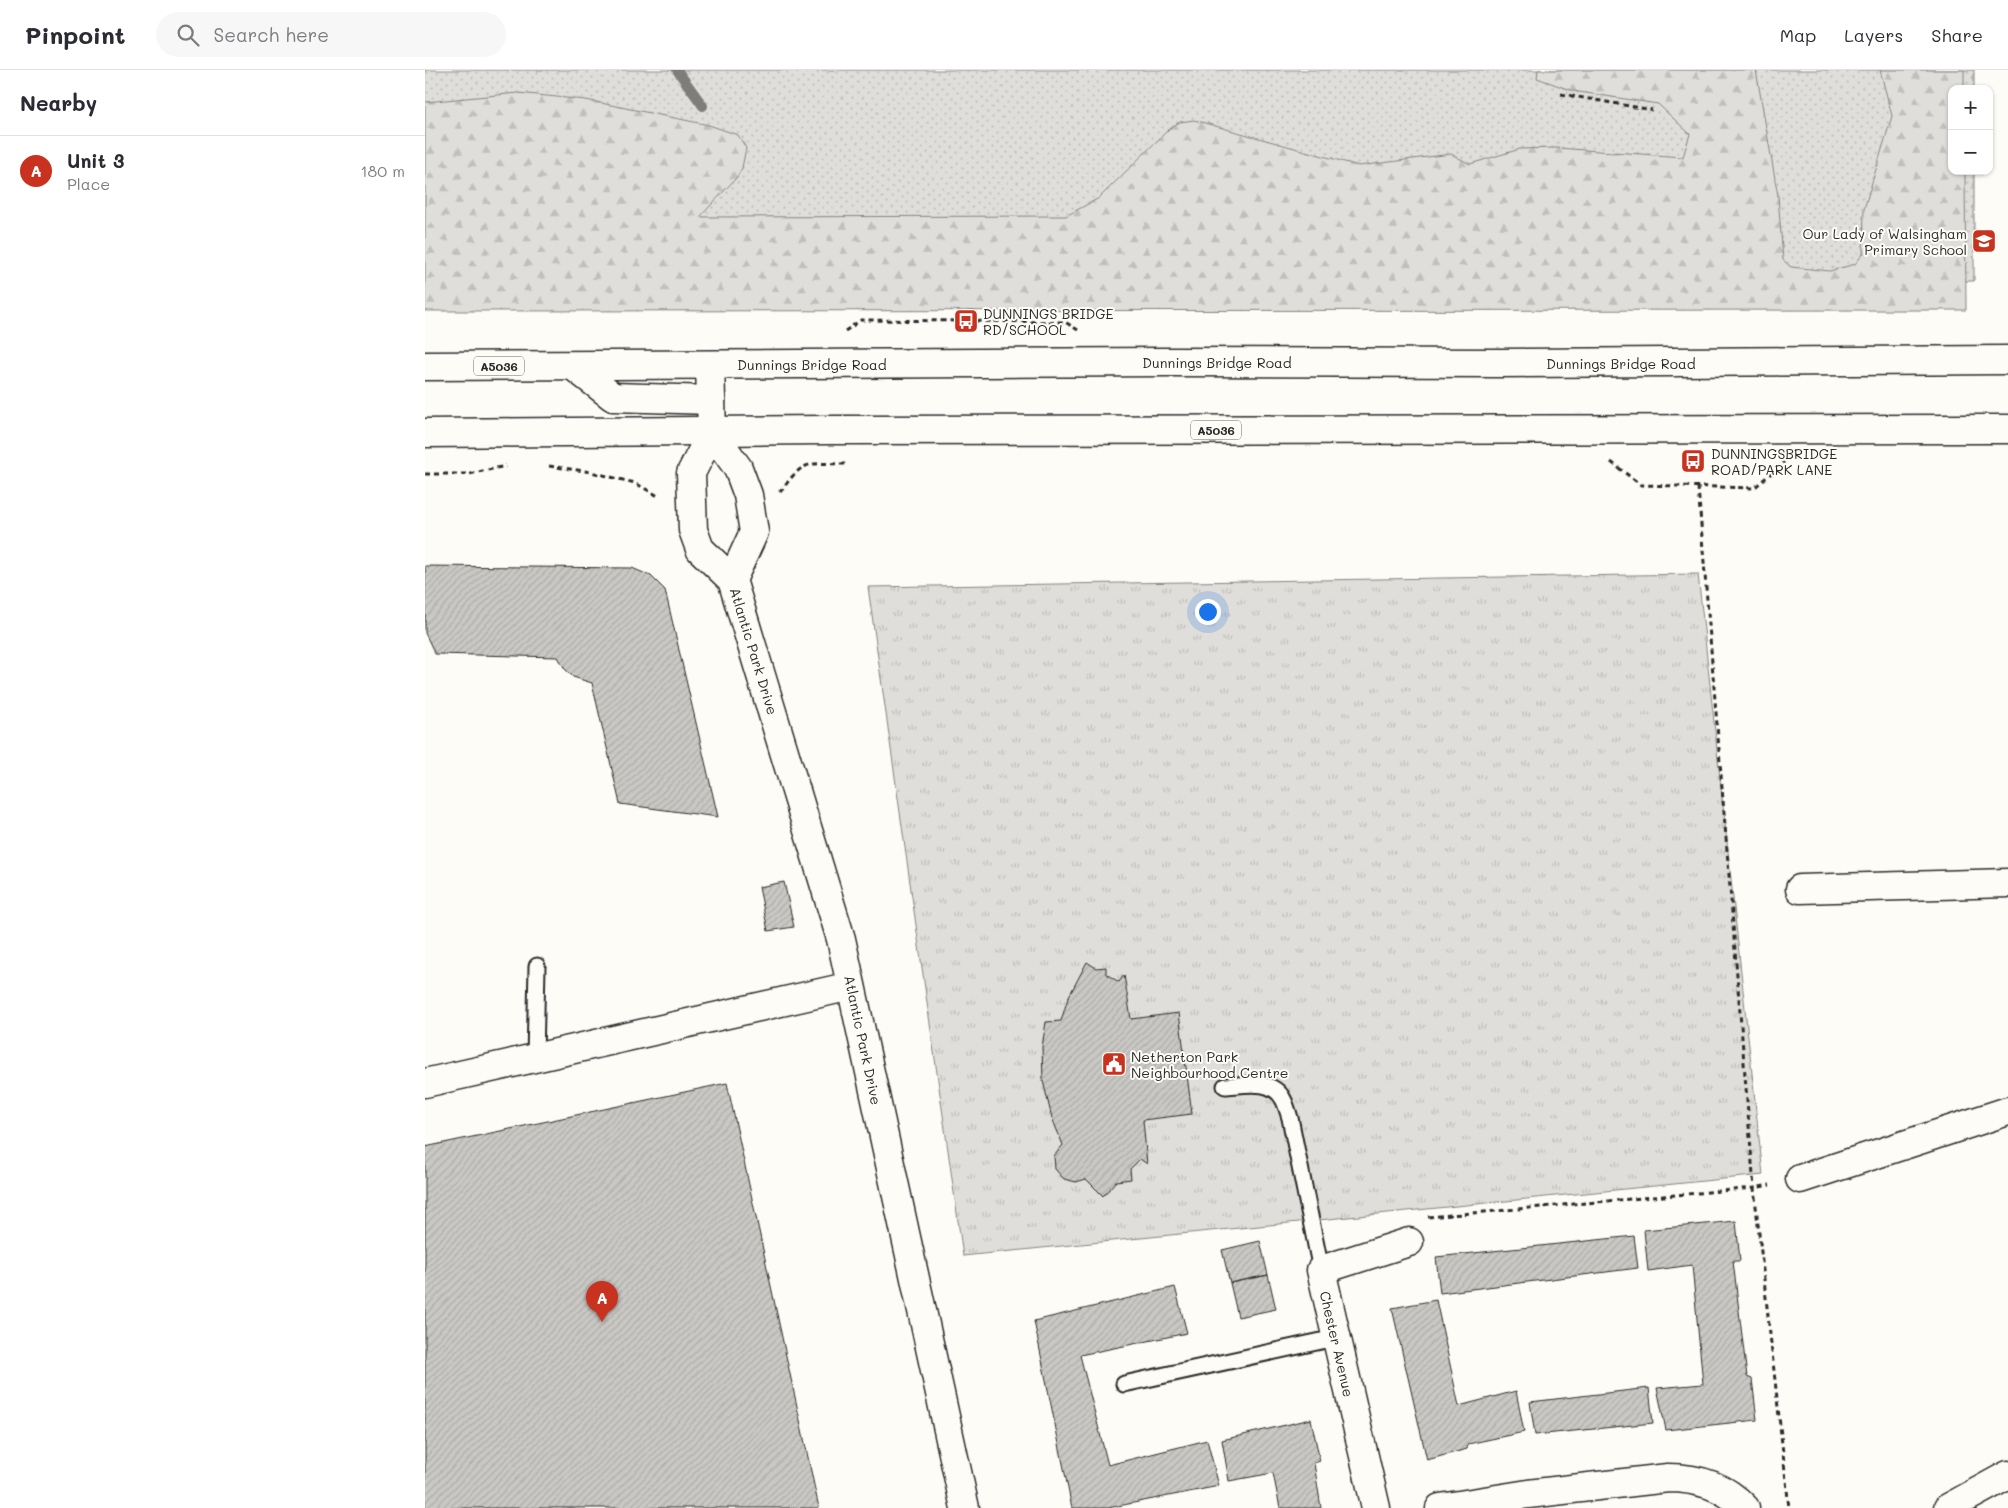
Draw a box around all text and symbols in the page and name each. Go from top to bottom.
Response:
search box [156,12,506,57]
text: Pinpoint [25,19,126,50]
icon: search [174,21,202,49]
text: Search here [214,22,329,47]
text: Map [1780,23,1816,47]
text: Layers [1844,23,1903,47]
text: Share [1931,23,1983,47]
map controls [1948,85,1993,175]
button: + [1948,85,1993,130]
text: Nearby [20,89,97,116]
button: − [1948,130,1993,175]
text: Unit 3 [67,148,124,173]
text: A [30,160,42,181]
text: 180 m [360,160,405,181]
text: Place [67,173,110,194]
place label: Our Lady of Walsingham Primary School [1803,224,1967,259]
school or university icon: Our Lady of Walsingham Primary School [1971,228,1997,254]
place label: DUNNINGS BRIDGE RD/SCHOOL [983,304,1114,339]
bus stop icon: DUNNINGS BRIDGE RD/SCHOOL [953,308,979,334]
street label: Dunnings Bridge Road [1142,353,1292,372]
street label: Dunnings Bridge Road [1546,354,1696,373]
street label: Dunnings Bridge Road [737,355,887,374]
road number: A5036 [474,356,524,376]
road number: A5036 [1191,420,1241,440]
place label: DUNNINGSBRIDGE ROAD/PARK LANE [1711,444,1837,479]
bus stop icon: DUNNINGSBRIDGE ROAD/PARK LANE [1680,448,1706,474]
street label: Atlantic Park Drive [726,585,782,717]
your location [1195,599,1221,625]
street label: Atlantic Park Drive [840,973,886,1107]
place label: Netherton Park Neighbourhood Centre [1131,1047,1288,1082]
public building icon: Netherton Park Neighbourhood Centre [1101,1051,1127,1077]
pin: A [586,1281,618,1322]
street label: Chester Avenue [1316,1289,1358,1399]

